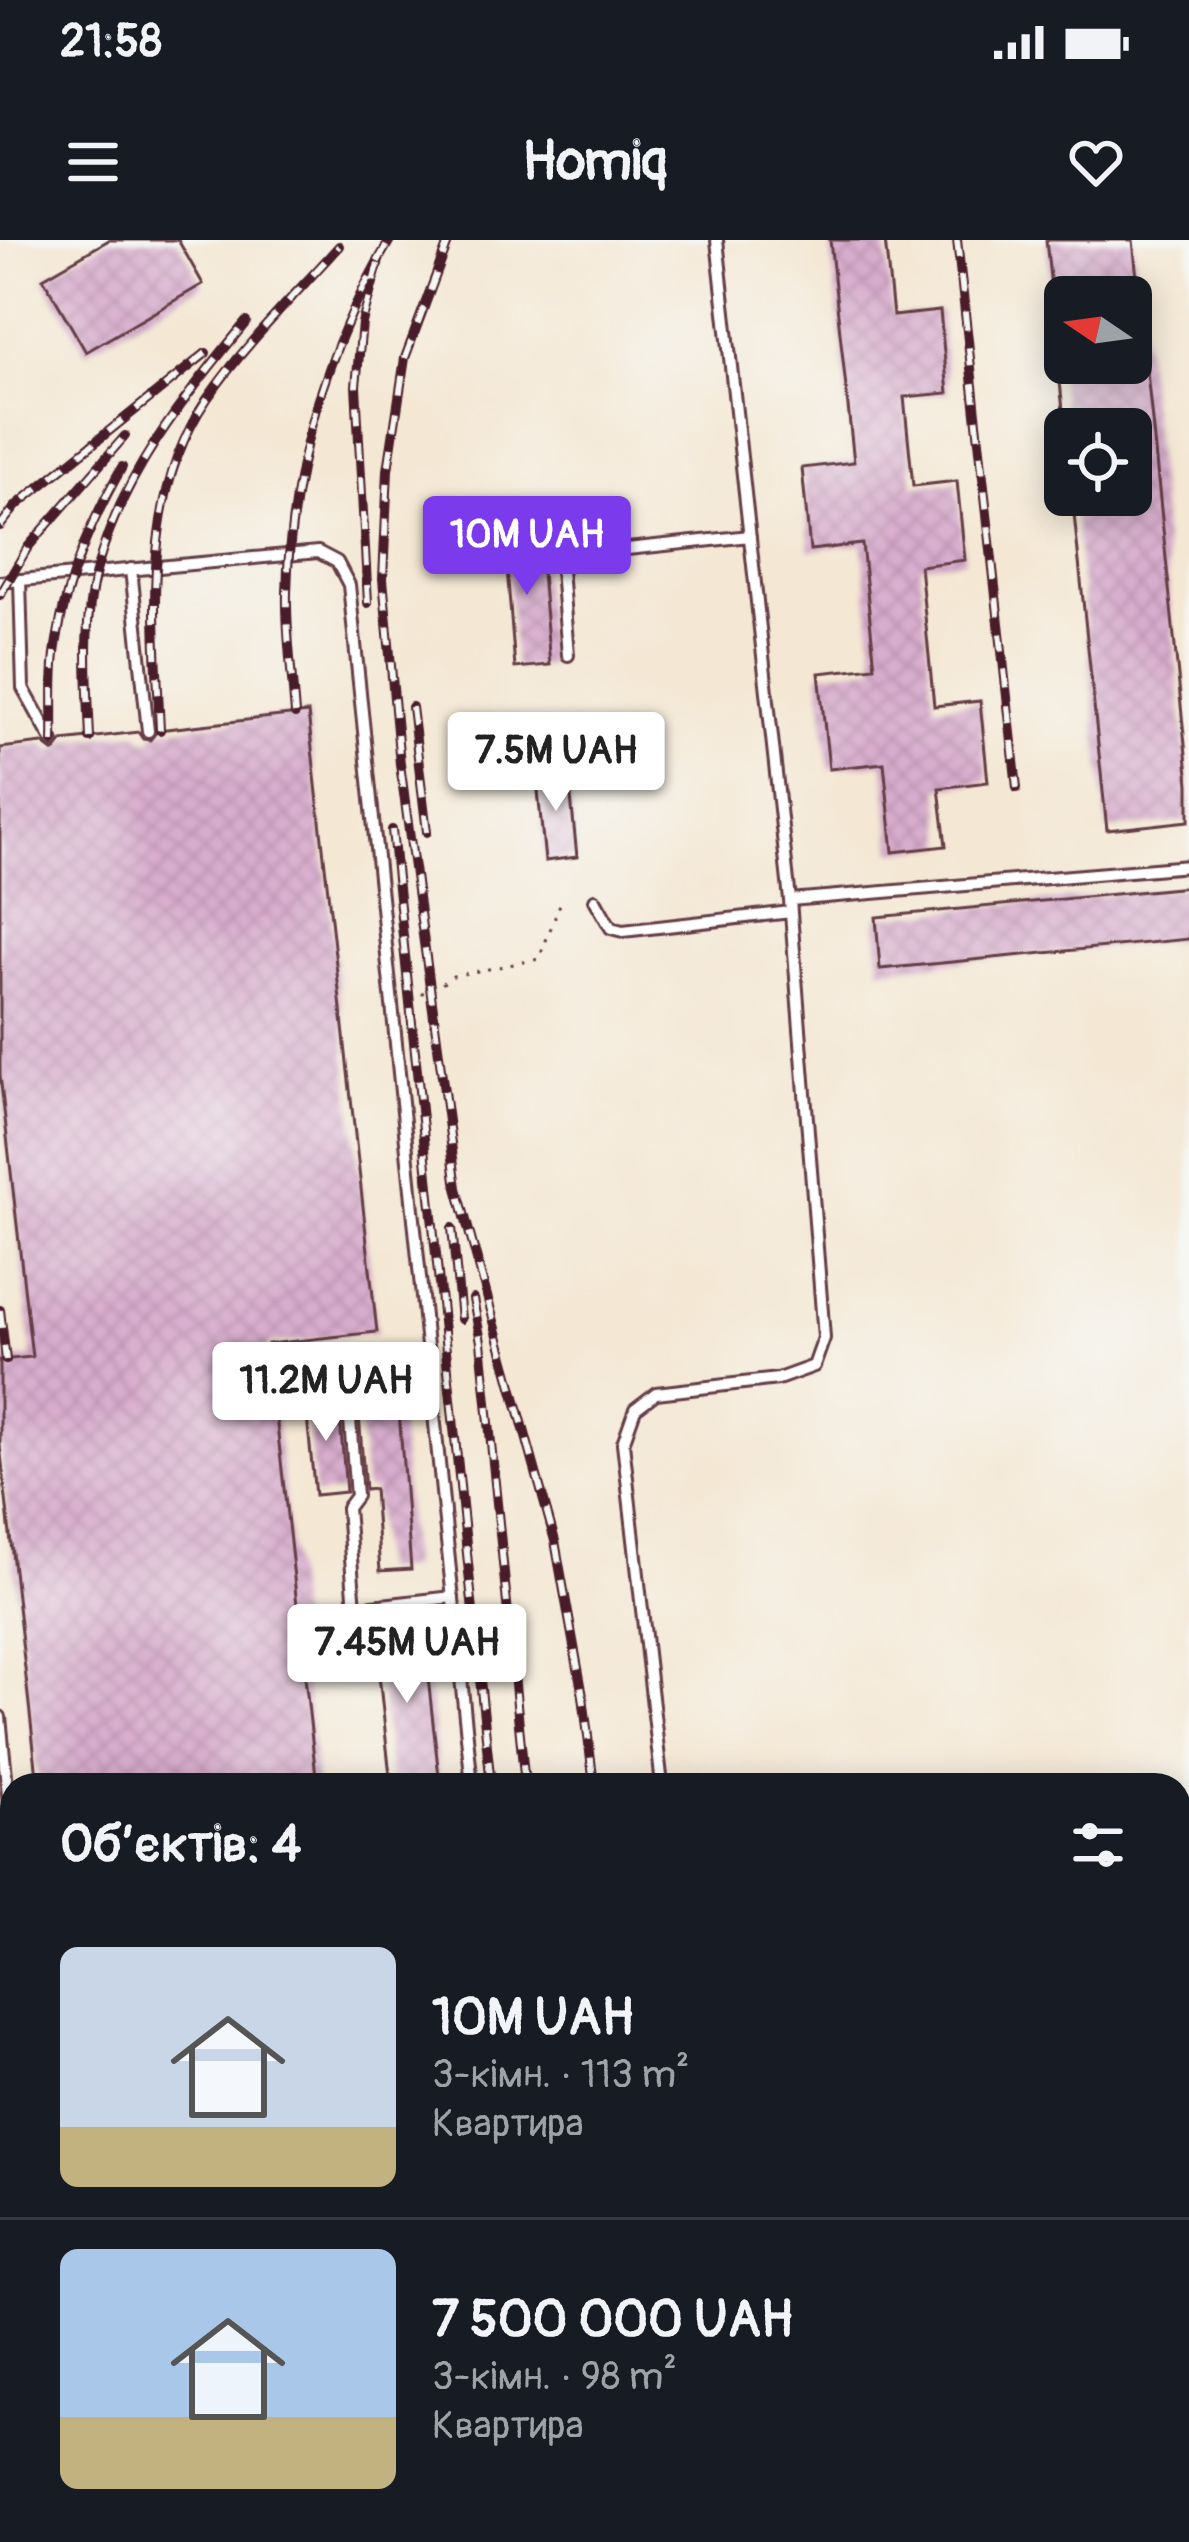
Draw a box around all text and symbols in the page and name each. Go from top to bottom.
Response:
text: 21:58 [60,14,162,70]
text: Homiq [522,128,667,196]
icon: menu [60,129,126,195]
icon: heart [1063,129,1129,195]
north arrow [1044,276,1152,384]
map controls [1044,276,1152,516]
button: locate [1044,408,1152,516]
pin: 10M UAH [416,496,638,598]
text: 10M UAH [450,510,604,559]
pin: 7.5M UAH [432,712,680,814]
text: 7.5M UAH [475,726,637,775]
pin: 11.2M UAH [189,1342,463,1444]
text: 11.2M UAH [239,1356,413,1405]
pin: 7.45M UAH [270,1604,544,1706]
text: 7.45M UAH [314,1618,500,1667]
icon: filters [1065,1812,1131,1878]
text: Об’єктів: 4 [60,1813,301,1877]
text: 10M UAH [432,1986,634,2050]
icon: home [156,1995,300,2139]
text: 3-кімн. · 113 m² [432,2050,689,2099]
text: Квартира [432,2099,584,2148]
text: 7 500 000 UAH [432,2288,793,2352]
icon: home [156,2297,300,2441]
text: 3-кімн. · 98 m² [432,2352,677,2401]
text: Квартира [432,2401,584,2450]

